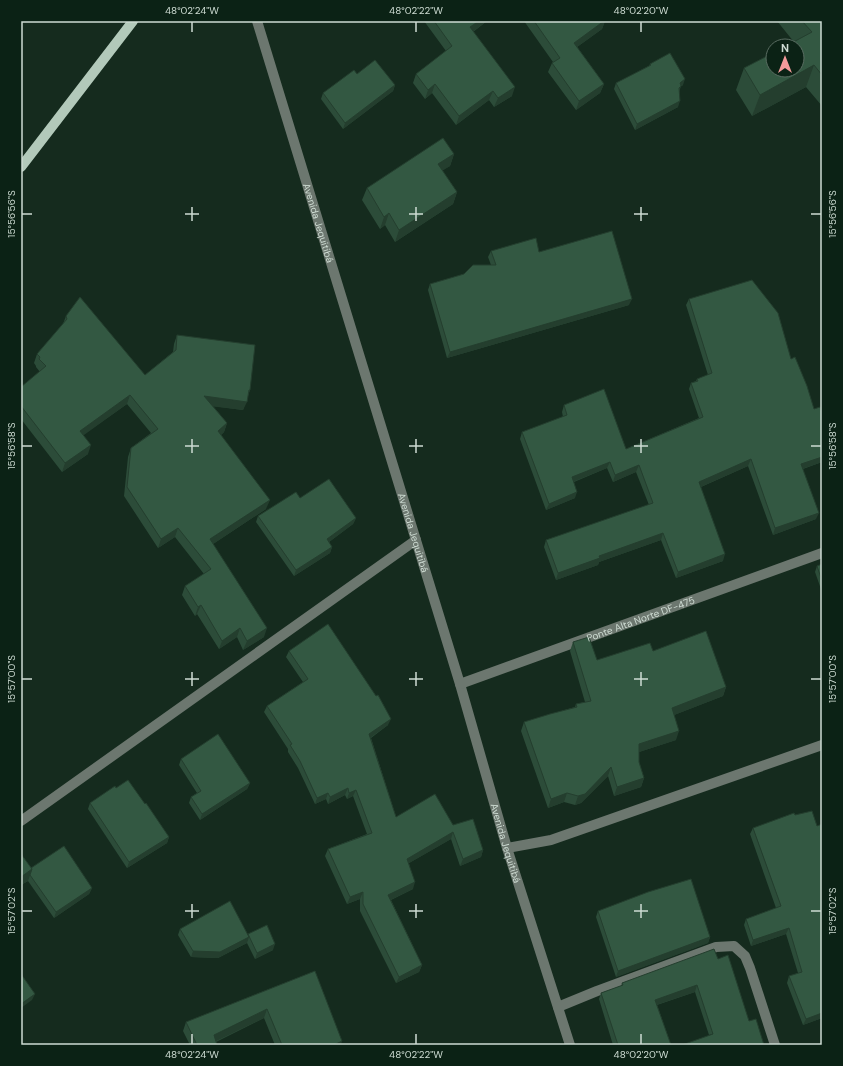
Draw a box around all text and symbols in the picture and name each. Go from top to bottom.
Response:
text: 48°02'24"W [165,4,219,17]
text: 48°02'22"W [389,4,443,17]
text: 48°02'20"W [614,4,669,17]
north arrow [765,38,805,78]
text: N [781,41,789,55]
street label: Avenida Jequitibá [300,181,337,264]
text: 15°56'56"S [5,190,18,238]
text: 15°56'56"S [826,190,839,238]
text: 15°56'58"S [5,422,18,470]
text: 15°56'58"S [826,422,839,470]
street label: Avenida Jequitibá [395,491,432,574]
street label: Ponte Alta Norte DF-475 [585,593,696,644]
text: 15°57'00"S [5,655,18,703]
text: 15°57'00"S [826,655,839,703]
street label: Avenida Jequitibá [488,802,524,885]
text: 15°57'02"S [5,887,18,935]
text: 15°57'02"S [826,887,839,935]
text: 48°02'24"W [165,1048,219,1061]
text: 48°02'22"W [389,1048,443,1061]
text: 48°02'20"W [614,1048,669,1061]

